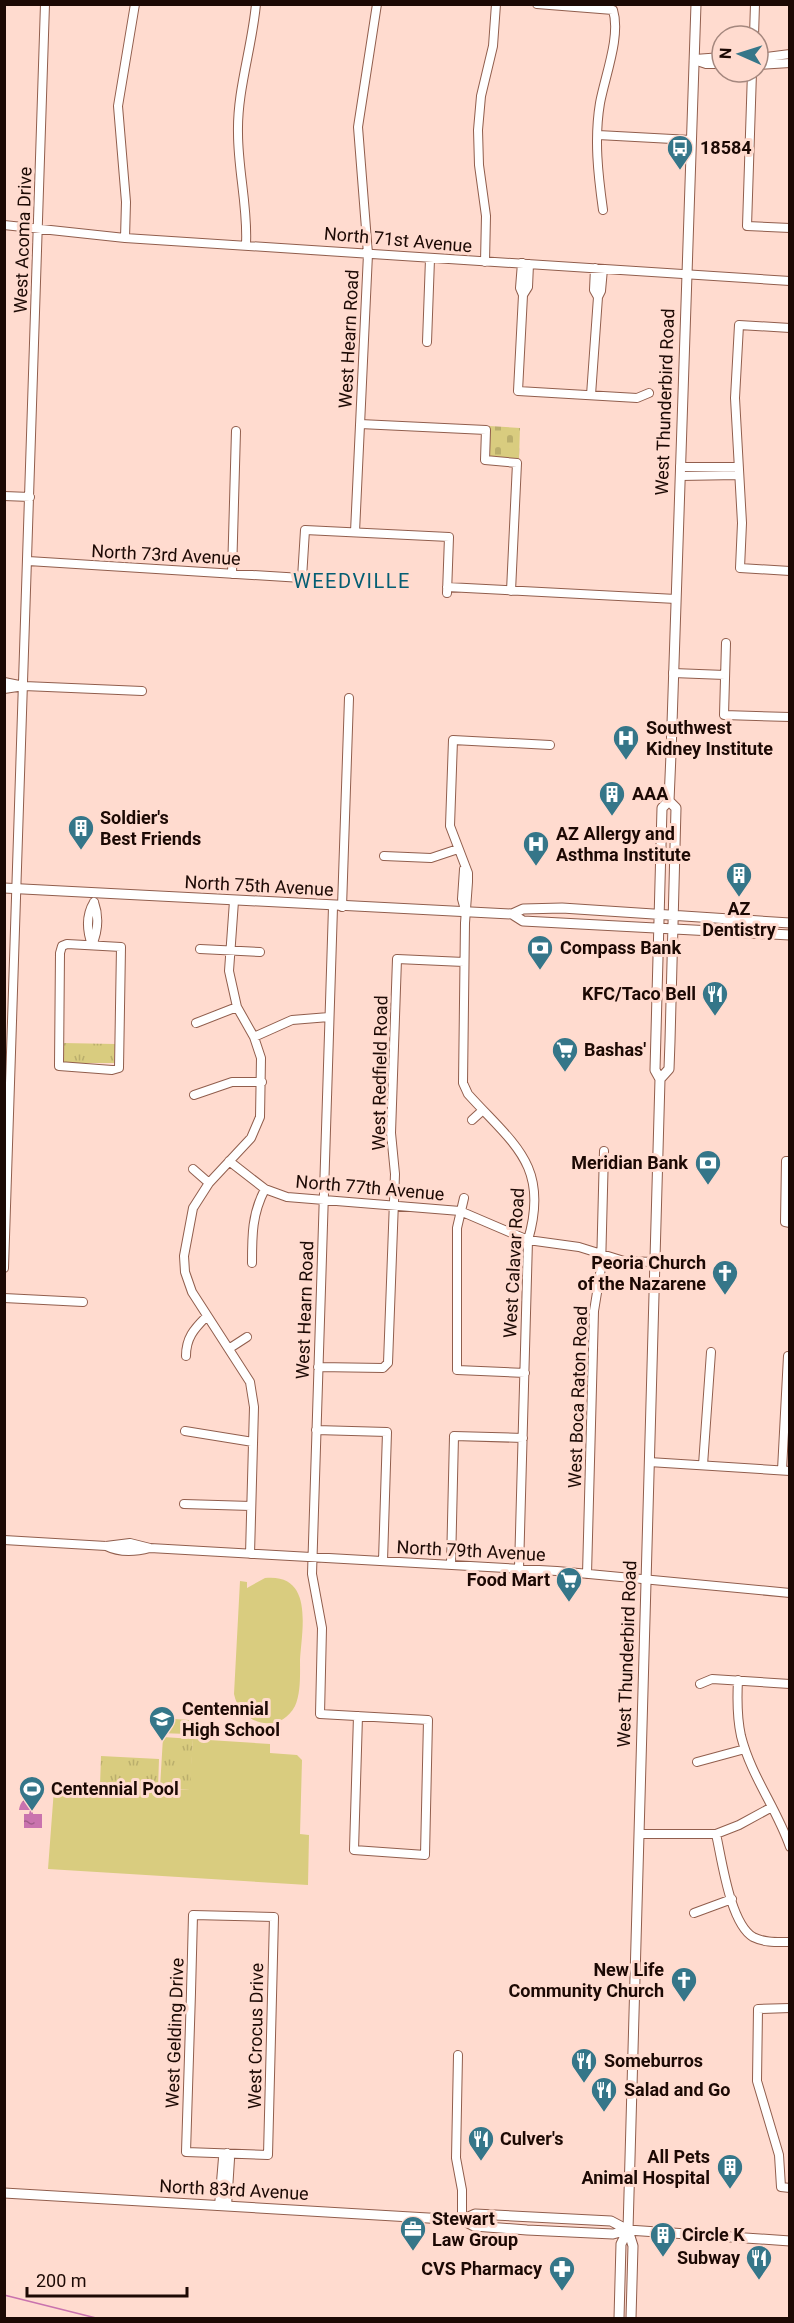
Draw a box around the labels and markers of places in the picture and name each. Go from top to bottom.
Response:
bus stop icon: 18584 [665,133,695,171]
place label: 18584 [700,137,752,158]
place label: Southwest Kidney Institute [646,717,773,759]
hospital icon: Southwest Kidney Institute [611,723,641,761]
building icon: AAA [597,779,627,817]
place label: AAA [632,783,669,804]
place label: Soldier's Best Friends [100,807,201,849]
building icon: Soldier's Best Friends [66,813,96,851]
place label: AZ Allergy and Asthma Institute [556,823,691,865]
hospital icon: AZ Allergy and Asthma Institute [521,829,551,867]
building icon: AZ Dentistry [724,860,754,898]
place label: AZ Dentistry [702,898,777,940]
bank icon: Compass Bank [525,933,555,971]
place label: Compass Bank [560,937,681,958]
restaurant icon: KFC/Taco Bell [700,979,730,1017]
place label: KFC/Taco Bell [582,983,696,1004]
supermarket icon: Bashas' [550,1035,580,1073]
place label: Bashas' [584,1039,646,1060]
bank icon: Meridian Bank [693,1148,723,1186]
place label: Meridian Bank [571,1152,688,1173]
place label: Peoria Church of the Nazarene [577,1252,706,1294]
church icon: Peoria Church of the Nazarene [710,1258,740,1296]
supermarket icon: Food Mart [554,1565,584,1603]
place label: Food Mart [467,1569,550,1590]
place label: Centennial High School [182,1698,280,1740]
school or university icon: Centennial High School [147,1704,177,1742]
sports icon: Centennial Pool [17,1774,47,1812]
place label: Centennial Pool [51,1778,179,1799]
place label: New Life Community Church [508,1959,664,2001]
church icon: New Life Community Church [669,1965,699,2003]
restaurant icon: Someburros [569,2046,599,2084]
place label: Someburros [604,2050,703,2071]
restaurant icon: Salad and Go [589,2075,619,2113]
place label: Salad and Go [624,2079,730,2100]
restaurant icon: Culver's [466,2124,496,2162]
place label: Culver's [500,2128,563,2149]
place label: All Pets Animal Hospital [581,2146,710,2188]
building icon: All Pets Animal Hospital [715,2152,745,2190]
place label: Stewart Law Group [432,2208,518,2250]
office icon: Stewart Law Group [398,2214,428,2252]
building icon: Circle K [648,2220,678,2258]
place label: Circle K [682,2224,745,2245]
restaurant icon: Subway [744,2243,774,2281]
place label: Subway [677,2247,741,2268]
pharmacy icon: CVS Pharmacy [547,2254,577,2292]
place label: CVS Pharmacy [421,2258,543,2279]

